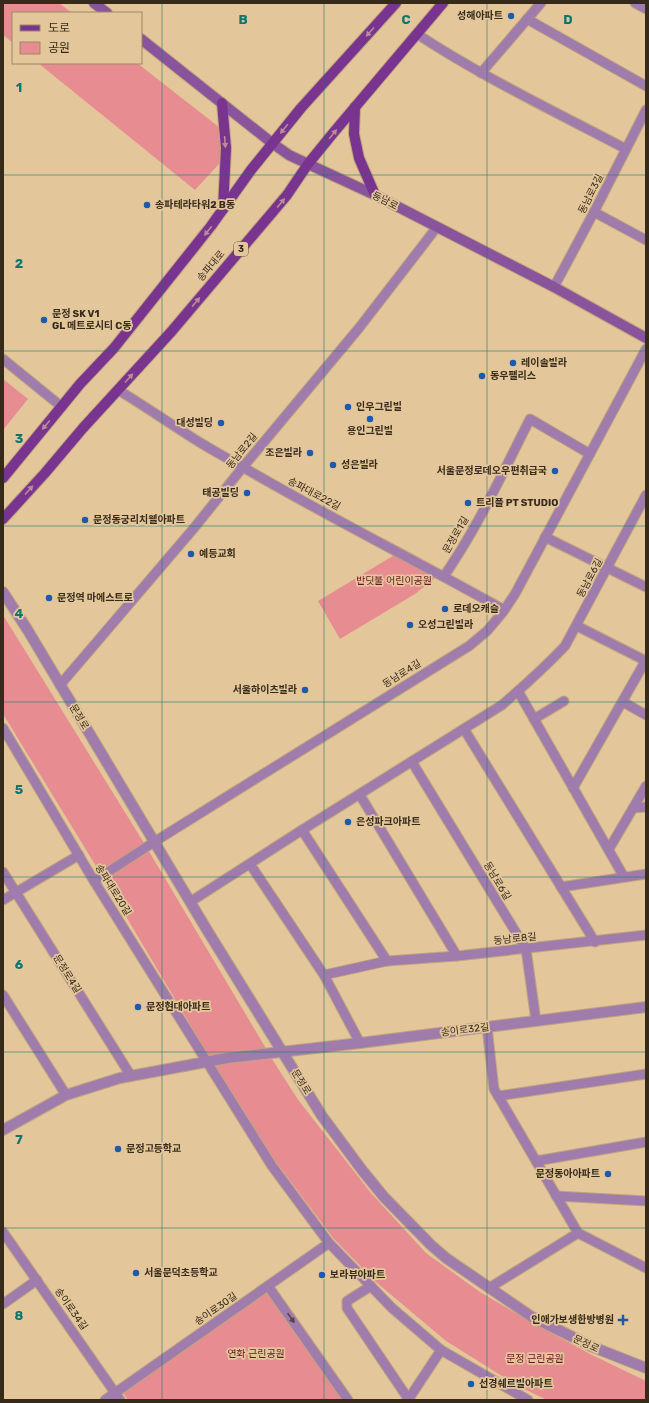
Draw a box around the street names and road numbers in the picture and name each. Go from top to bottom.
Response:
street label: 동남로3길 [576,172,606,216]
street label: 동남로 [370,189,400,213]
road number: 3 [234,242,248,256]
street label: 송파대로 [195,248,227,284]
street label: 동남로2길 [224,431,260,471]
street label: 송파대로22길 [286,475,342,513]
street label: 문정로1길 [441,514,471,556]
street label: 동남로6길 [575,556,605,600]
street label: 동남로4길 [381,658,423,690]
street label: 문정로 [67,702,91,732]
street label: 동남로6길 [481,860,513,902]
street label: 송파대로20길 [92,862,134,918]
street label: 동남로8길 [493,931,537,947]
street label: 문정로4길 [51,953,83,995]
street label: 송이로32길 [440,1021,490,1039]
street label: 문정로 [289,1067,313,1097]
street label: 송이로34길 [52,1285,90,1333]
street label: 송이로30길 [192,1290,240,1328]
street label: 문정로 [571,1333,601,1355]

